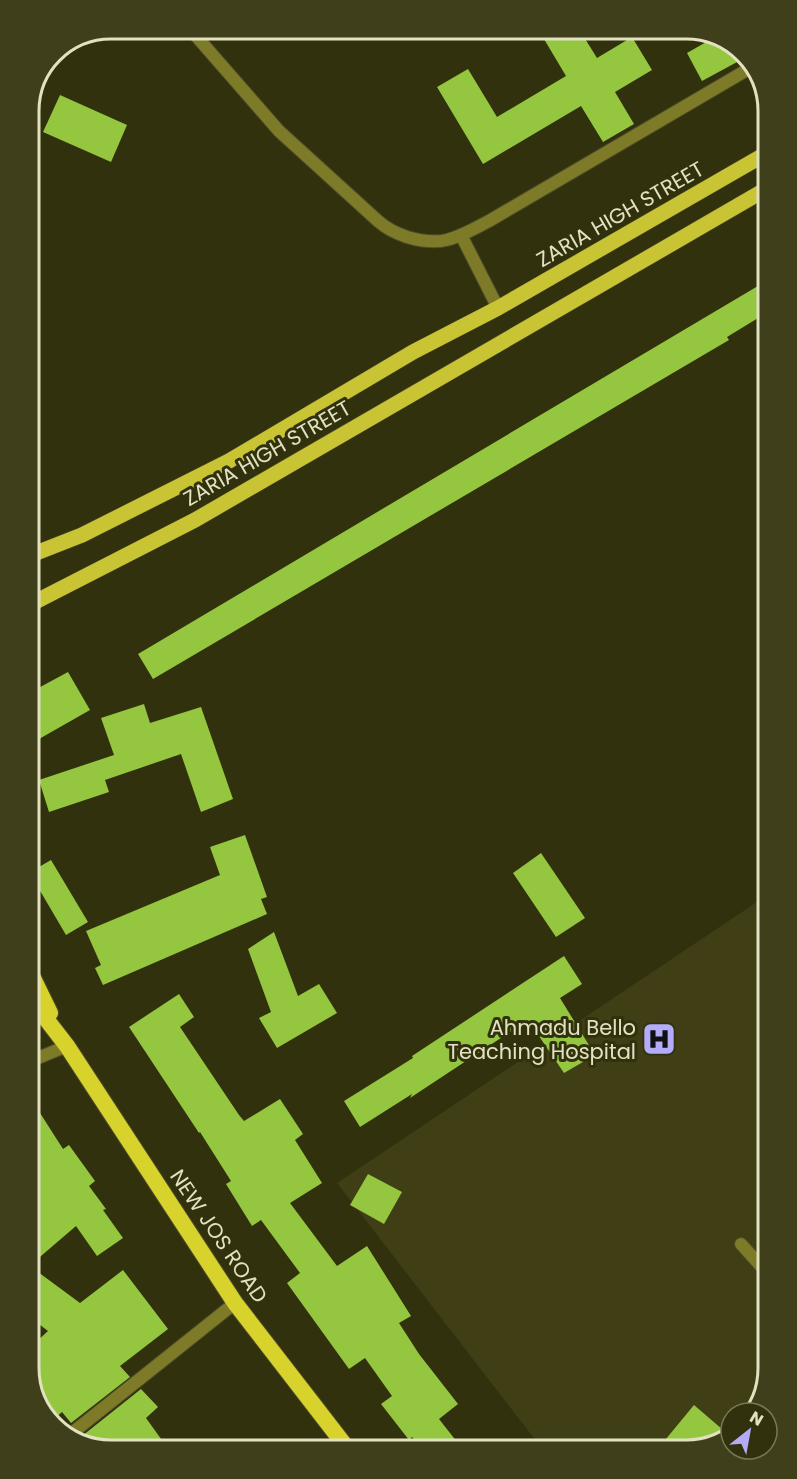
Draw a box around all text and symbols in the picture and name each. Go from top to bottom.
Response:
street label: ZARIA HIGH STREET [531,154,709,274]
street label: ZARIA HIGH STREET [178,393,356,513]
place label: Ahmadu Bello Teaching Hospital [448,1013,636,1066]
hospital icon: Ahmadu Bello Teaching Hospital [641,1021,677,1057]
street label: NEW JOS ROAD [164,1163,274,1309]
north arrow [719,1401,779,1461]
text: N [745,1406,768,1432]

